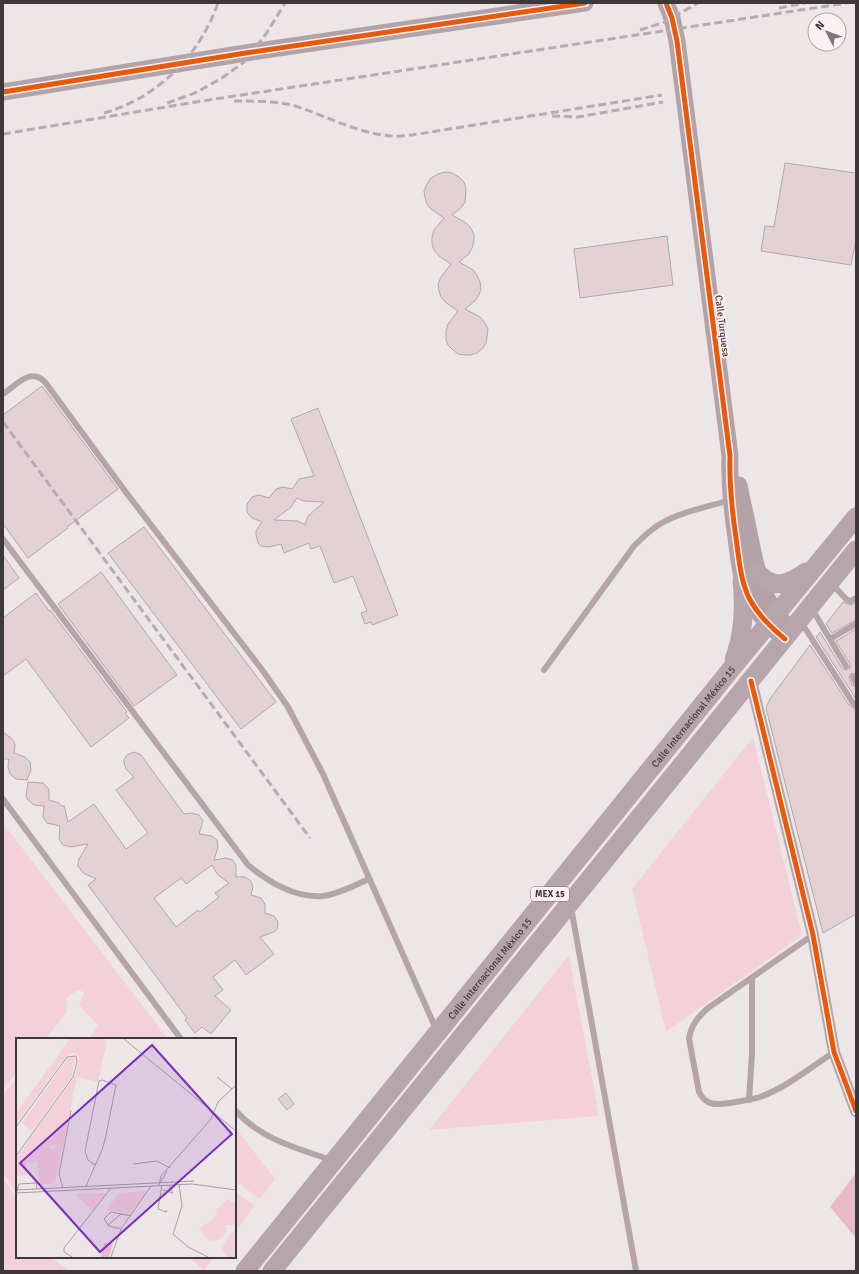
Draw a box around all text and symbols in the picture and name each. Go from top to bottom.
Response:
north arrow [807,12,847,52]
text: N [813,18,827,33]
street label: Calle Turquesa [712,294,732,358]
street label: Calle Internacional México 15 [649,664,738,770]
road number: MEX 15 [531,887,569,901]
street label: Calle Internacional México 15 [446,916,535,1022]
inset map [16,1038,236,1258]

